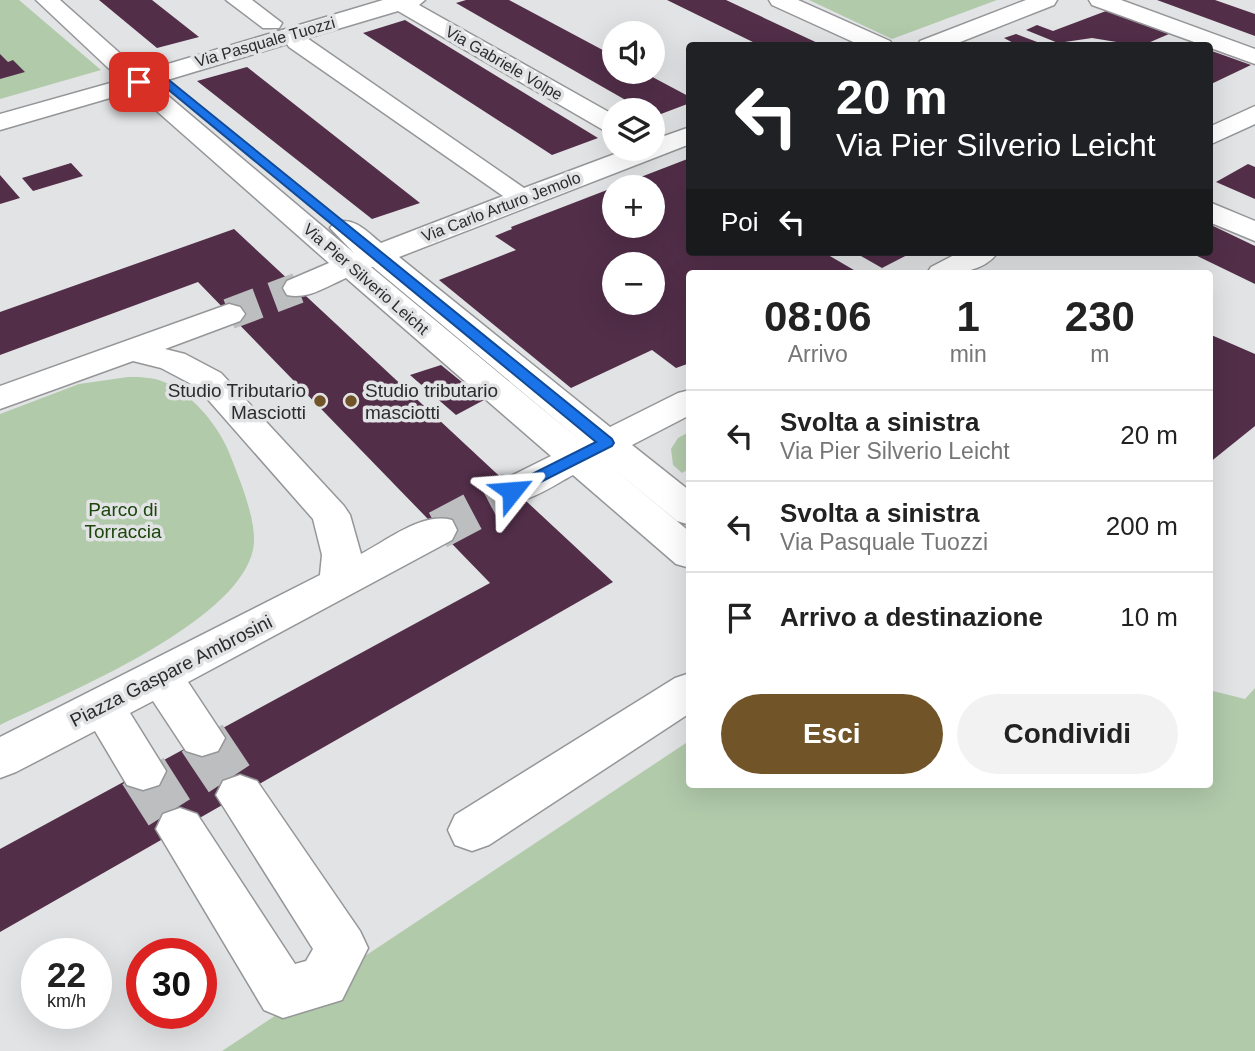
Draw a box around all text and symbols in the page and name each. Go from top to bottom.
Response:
street label: Via Pasquale Tuozzi [193,14,337,70]
map controls [602,21,665,315]
button: sound [602,21,665,84]
street label: Via Gabriele Volpe [442,23,566,103]
pin [109,52,169,112]
icon: arrive [120,63,158,101]
icon: left [721,70,812,161]
text: 20 m [836,70,948,124]
button: layers [602,98,665,161]
text: Via Pier Silverio Leicht [836,127,1156,163]
street label: Via Carlo Arturo Jemolo [419,169,583,245]
button: + [602,175,665,238]
icon: left [773,203,811,241]
text: Poi [721,207,759,237]
street label: Via Pier Silverio Leicht [300,220,432,338]
button: − [602,252,665,315]
text: 08:06 [764,293,872,340]
text: 1 [956,293,980,340]
text: 230 [1065,293,1135,340]
text: Arrivo [788,341,848,367]
text: min [950,341,987,367]
text: m [1090,341,1109,367]
place label: Studio Tributario Masciotti [168,380,306,423]
place label: Studio tributario masciotti [365,380,498,423]
marker: Studio Tributario Masciotti [312,393,328,409]
marker: Studio tributario masciotti [343,393,359,409]
text: Svolta a sinistra [780,407,979,437]
icon: left [721,417,759,455]
text: 20 m [1120,420,1178,450]
text: Via Pier Silverio Leicht [780,438,1010,464]
position arrow [475,454,549,528]
text: Svolta a sinistra [780,498,979,528]
park label: Parco di Torraccia [84,499,162,542]
icon: left [721,508,759,546]
text: 200 m [1106,511,1178,541]
text: Via Pasquale Tuozzi [780,529,988,555]
icon: arrive [721,599,759,637]
text: Arrivo a destinazione [780,602,1043,632]
text: 10 m [1120,602,1178,632]
street label: Piazza Gaspare Ambrosini [66,611,276,731]
button: Esci [721,694,943,774]
button: Condividi [957,694,1178,774]
speed limit sign: 30 [126,938,217,1029]
text: 22 [47,955,86,994]
text: km/h [47,991,86,1011]

